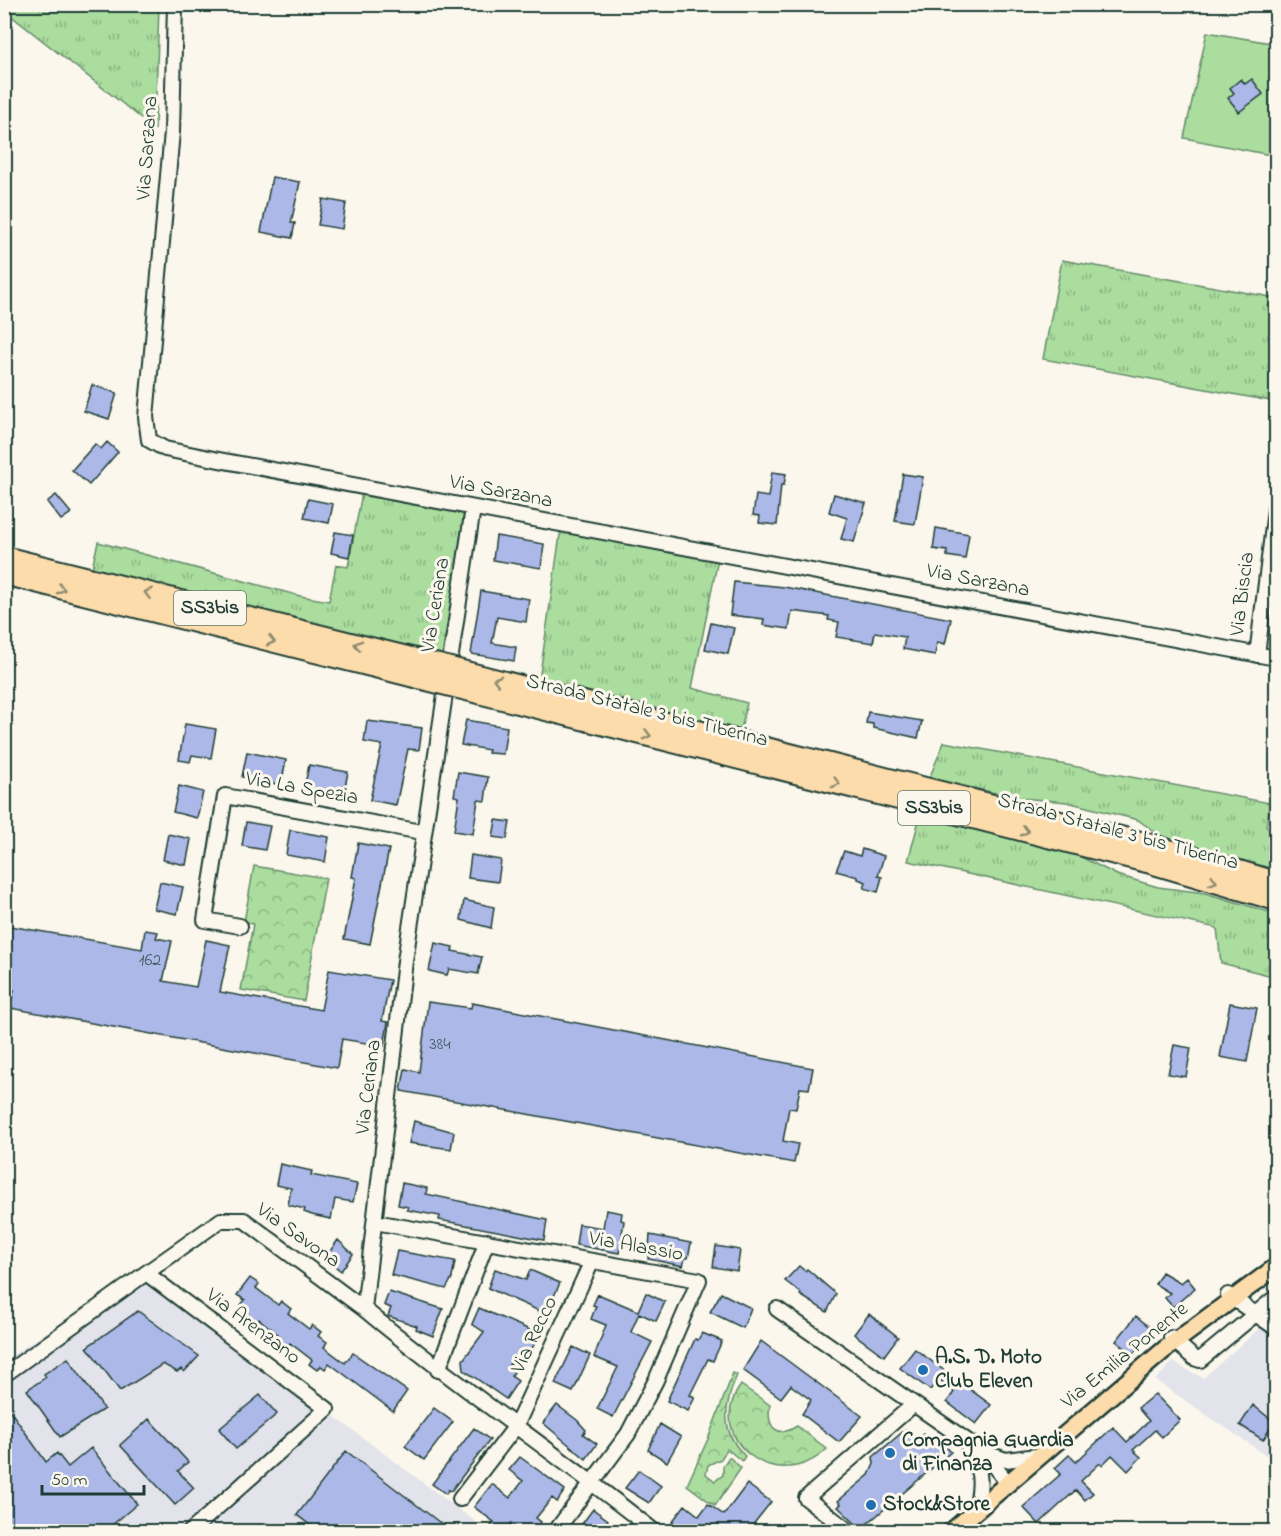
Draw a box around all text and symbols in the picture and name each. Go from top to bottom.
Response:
street label: Via Sarzana [129,95,167,202]
street label: Via Sarzana [446,467,555,517]
street label: Via Biscia [1223,550,1263,639]
street label: Via Ceriana [414,555,458,656]
street label: Via Sarzana [923,556,1032,606]
one-way arrow [56,581,66,594]
one-way arrow [143,587,153,600]
road number: SS3bis [174,591,246,625]
one-way arrow [266,633,276,646]
one-way arrow [353,640,363,653]
street label: Strada Statale 3 bis Tiberina [523,666,771,756]
one-way arrow [493,675,503,688]
one-way arrow [642,728,652,741]
street label: Via La Spezia [242,764,361,814]
one-way arrow [831,776,841,789]
street label: Strada Statale 3 bis Tiberina [994,785,1242,879]
road number: SS3bis [898,791,970,825]
one-way arrow [1019,824,1030,836]
one-way arrow [1207,874,1218,886]
house number: 162 [139,948,161,974]
house number: 384 [429,1032,451,1058]
street label: Via Ceriana [348,1038,390,1137]
street label: Via Savona [249,1195,346,1276]
street label: Via Alassio [586,1224,686,1270]
street label: Via Arenzano [198,1281,307,1373]
street label: Via Recco [504,1291,566,1379]
street label: Via Emilia Ponente [1054,1295,1196,1417]
place label: A.S. D. Moto Club Eleven [935,1343,1042,1397]
marker: A.S. D. Moto Club Eleven [916,1363,930,1377]
place label: Compagnia Guardia di Finanza [902,1426,1074,1480]
marker: Compagnia Guardia di Finanza [883,1446,897,1460]
scale bar [42,1458,144,1496]
text: 50 m [51,1468,88,1494]
place label: Stock&Store [883,1490,991,1520]
marker: Stock&Store [864,1498,878,1512]

